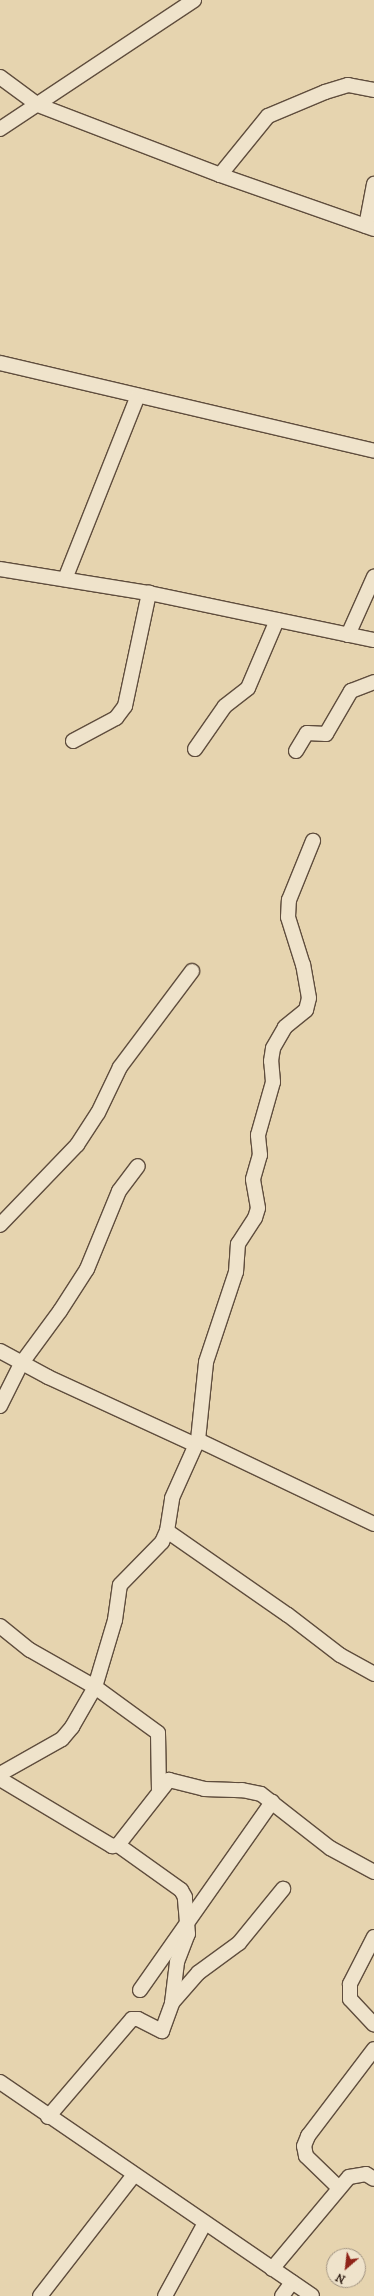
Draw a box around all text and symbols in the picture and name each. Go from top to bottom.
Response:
north arrow [326,2248,366,2288]
text: N [334,2269,348,2286]

